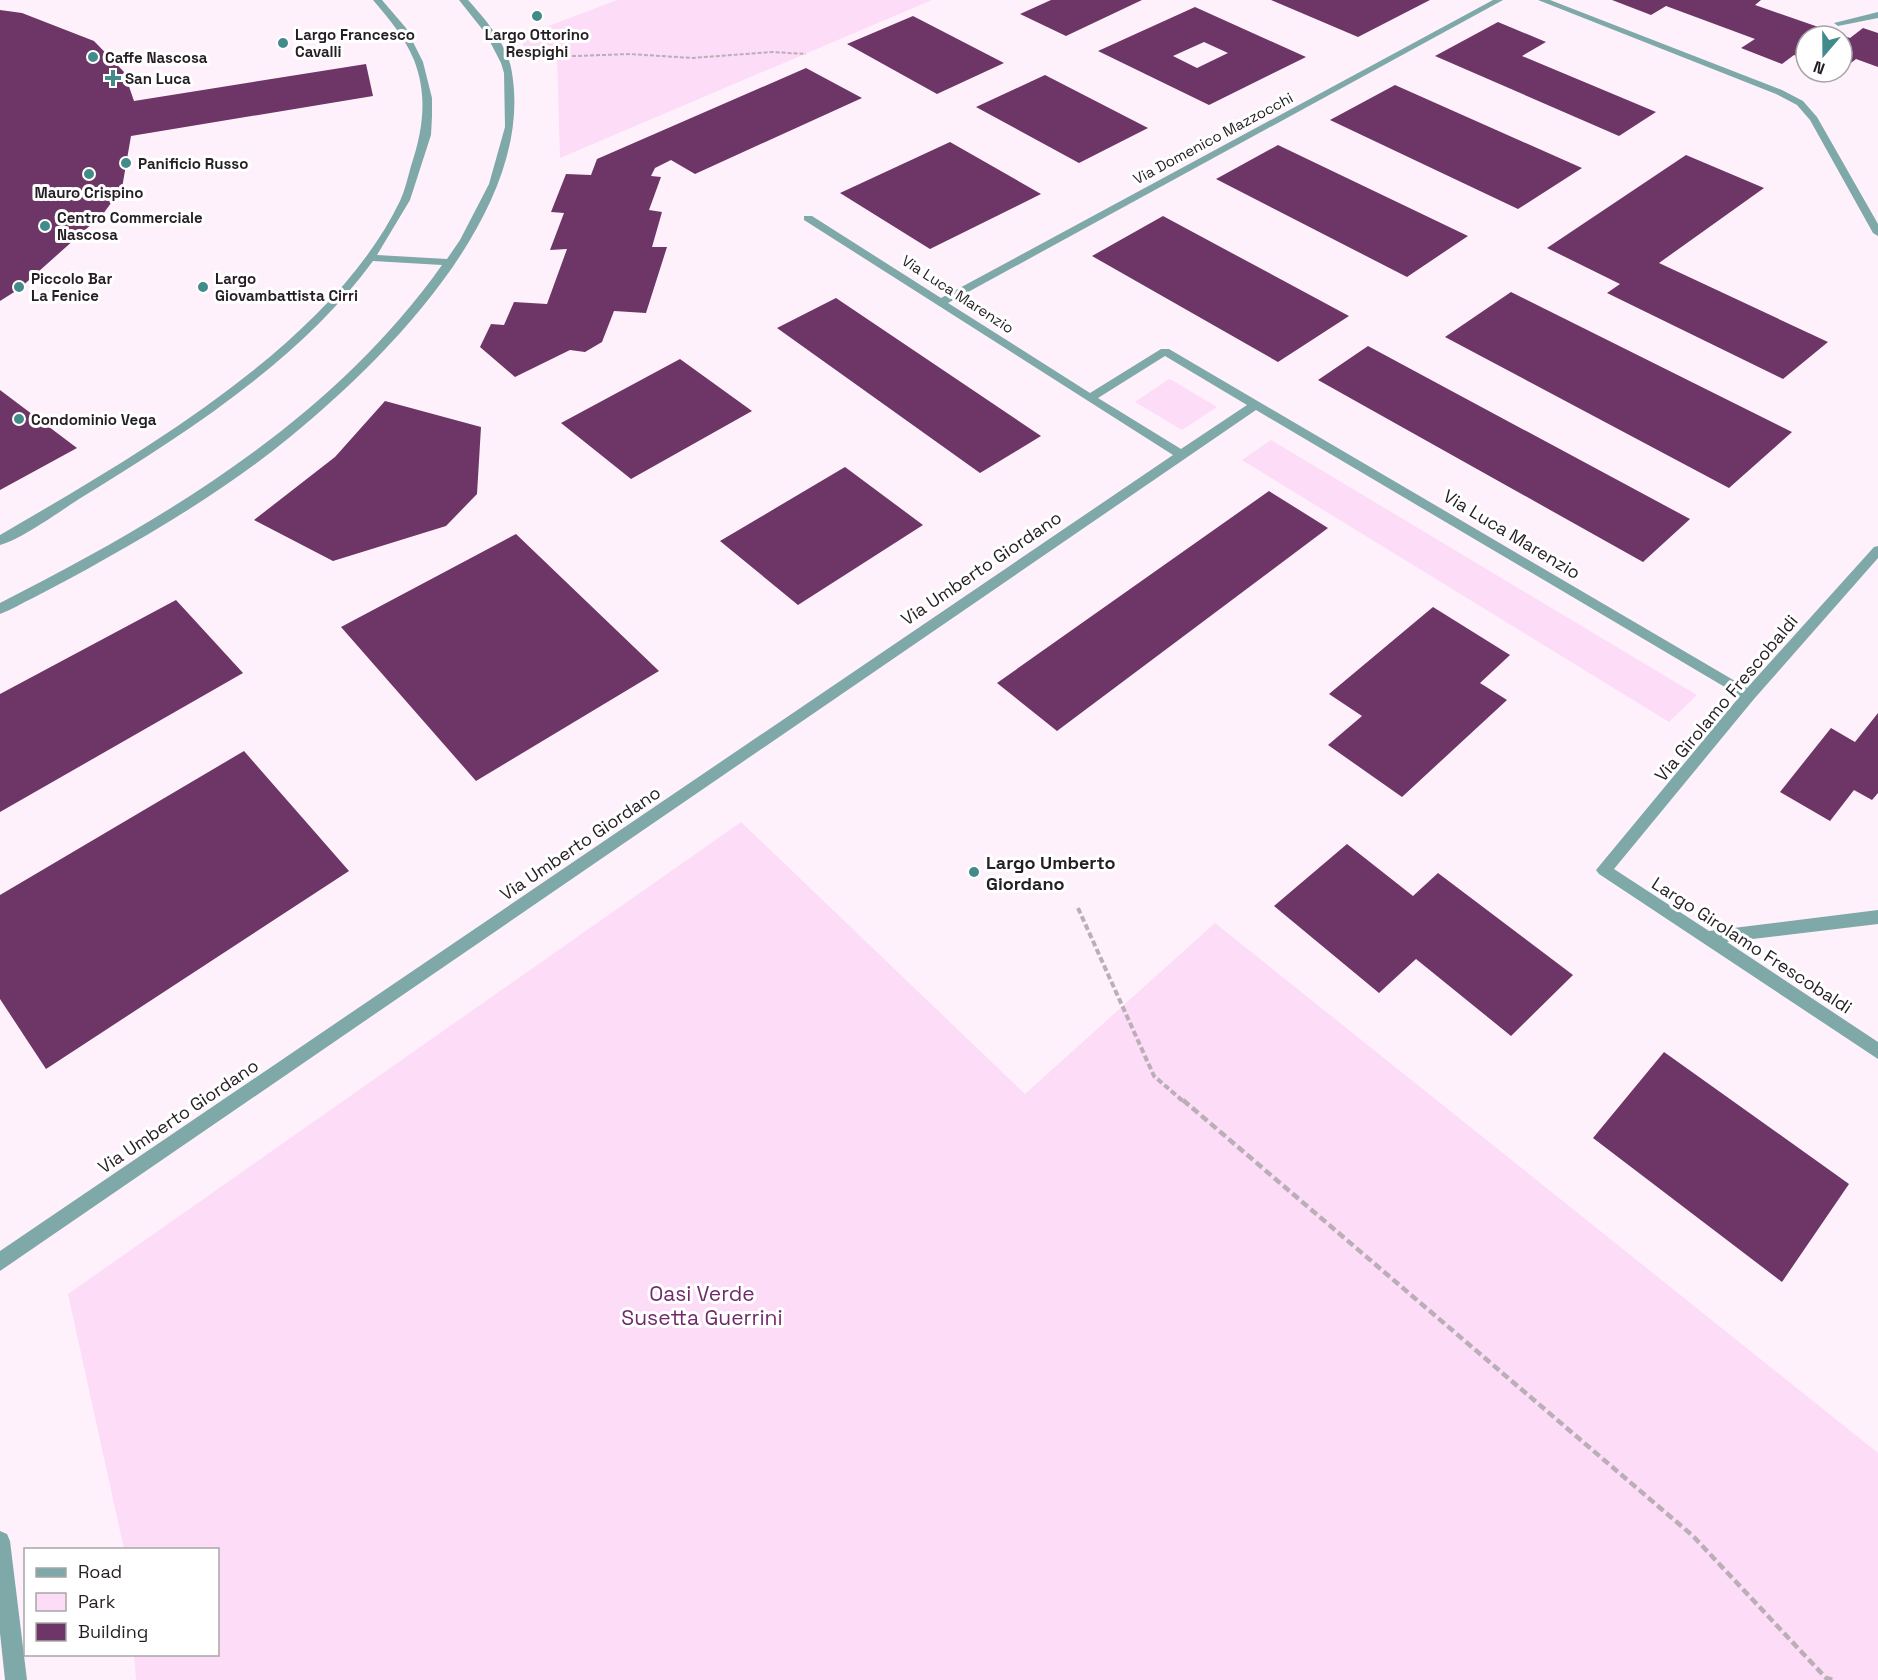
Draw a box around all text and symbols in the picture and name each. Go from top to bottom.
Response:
marker: Largo Ottorino Respighi [530,9,544,23]
north arrow [1794,24,1854,84]
place label: Largo Francesco Cavalli [295,25,415,61]
place label: Largo Ottorino Respighi [485,25,589,61]
marker: Largo Francesco Cavalli [276,36,290,50]
place label: Caffe Nascosa [105,48,208,67]
marker: Caffe Nascosa [86,50,100,64]
text: N [1810,56,1828,79]
place label: San Luca [125,69,191,88]
marker: San Luca [106,71,120,85]
street label: Via Domenico Mazzocchi [1130,88,1296,188]
place label: Panificio Russo [138,154,248,173]
marker: Panificio Russo [119,156,133,170]
marker: Mauro Crispino [82,167,96,181]
place label: Mauro Crispino [34,183,144,202]
place label: Centro Commerciale Nascosa [57,208,203,244]
marker: Centro Commerciale Nascosa [38,219,52,233]
street label: Via Luca Marenzio [898,251,1018,337]
place label: Piccolo Bar La Fenice [31,269,112,305]
place label: Largo Giovambattista Cirri [215,269,358,305]
marker: Piccolo Bar La Fenice [12,280,26,294]
marker: Largo Giovambattista Cirri [196,280,210,294]
place label: Condominio Vega [31,410,157,429]
marker: Condominio Vega [12,412,26,426]
street label: Via Luca Marenzio [1439,484,1585,584]
street label: Via Umberto Giordano [896,506,1066,630]
street label: Via Girolamo Frescobaldi [1649,610,1803,786]
street label: Via Umberto Giordano [495,781,665,905]
place label: Largo Umberto Giordano [986,851,1115,895]
marker: Largo Umberto Giordano [967,865,981,879]
street label: Largo Girolamo Frescobaldi [1647,872,1857,1018]
street label: Via Umberto Giordano [93,1054,263,1178]
park label: Oasi Verde Susetta Guerrini [621,1280,783,1331]
legend [24,1548,219,1656]
text: Road [78,1560,122,1583]
text: Park [78,1590,116,1613]
text: Building [78,1620,148,1643]

